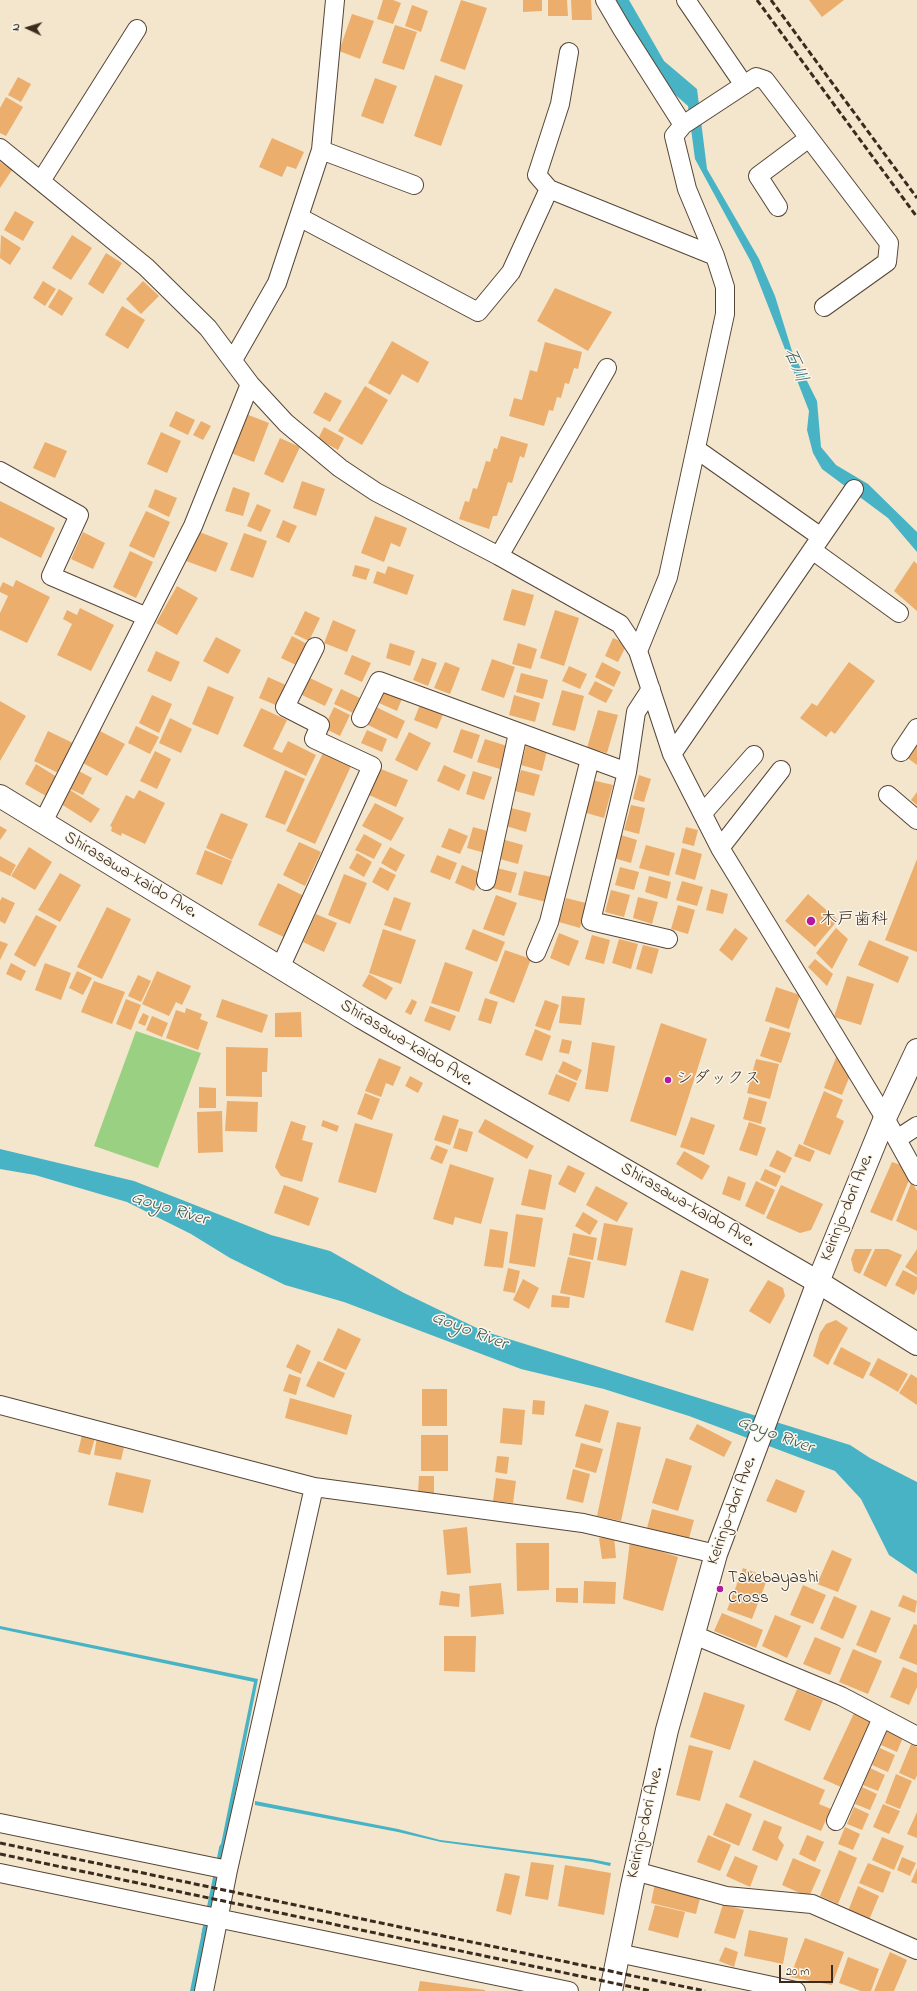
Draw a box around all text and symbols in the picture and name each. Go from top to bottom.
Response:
north arrow [8,8,48,48]
text: N [8,23,24,31]
water label: 石川 [777,345,811,387]
street label: Shirasawa-kaido Ave. [60,828,200,924]
place label: 木戸歯科 [820,911,888,931]
marker: 木戸歯科 [805,915,817,927]
street label: Shirasawa-kaido Ave. [336,996,476,1092]
place label: シダックス [676,1070,761,1090]
marker: シダックス [663,1075,673,1085]
street label: Keirinjo-dori Ave. [817,1151,879,1265]
street label: Shirasawa-kaido Ave. [616,1159,758,1253]
water label: Goyo River [128,1188,210,1232]
water label: Goyo River [428,1308,510,1356]
water label: Goyo River [734,1412,816,1460]
street label: Keirinjo-dori Ave. [704,1454,762,1568]
place label: Takebayashi Cross [728,1569,819,1609]
marker: Takebayashi Cross [715,1584,725,1594]
street label: Keirinjo-dori Ave. [623,1765,669,1881]
scale bar [781,1957,835,1983]
text: 20 m [786,1963,809,1981]

